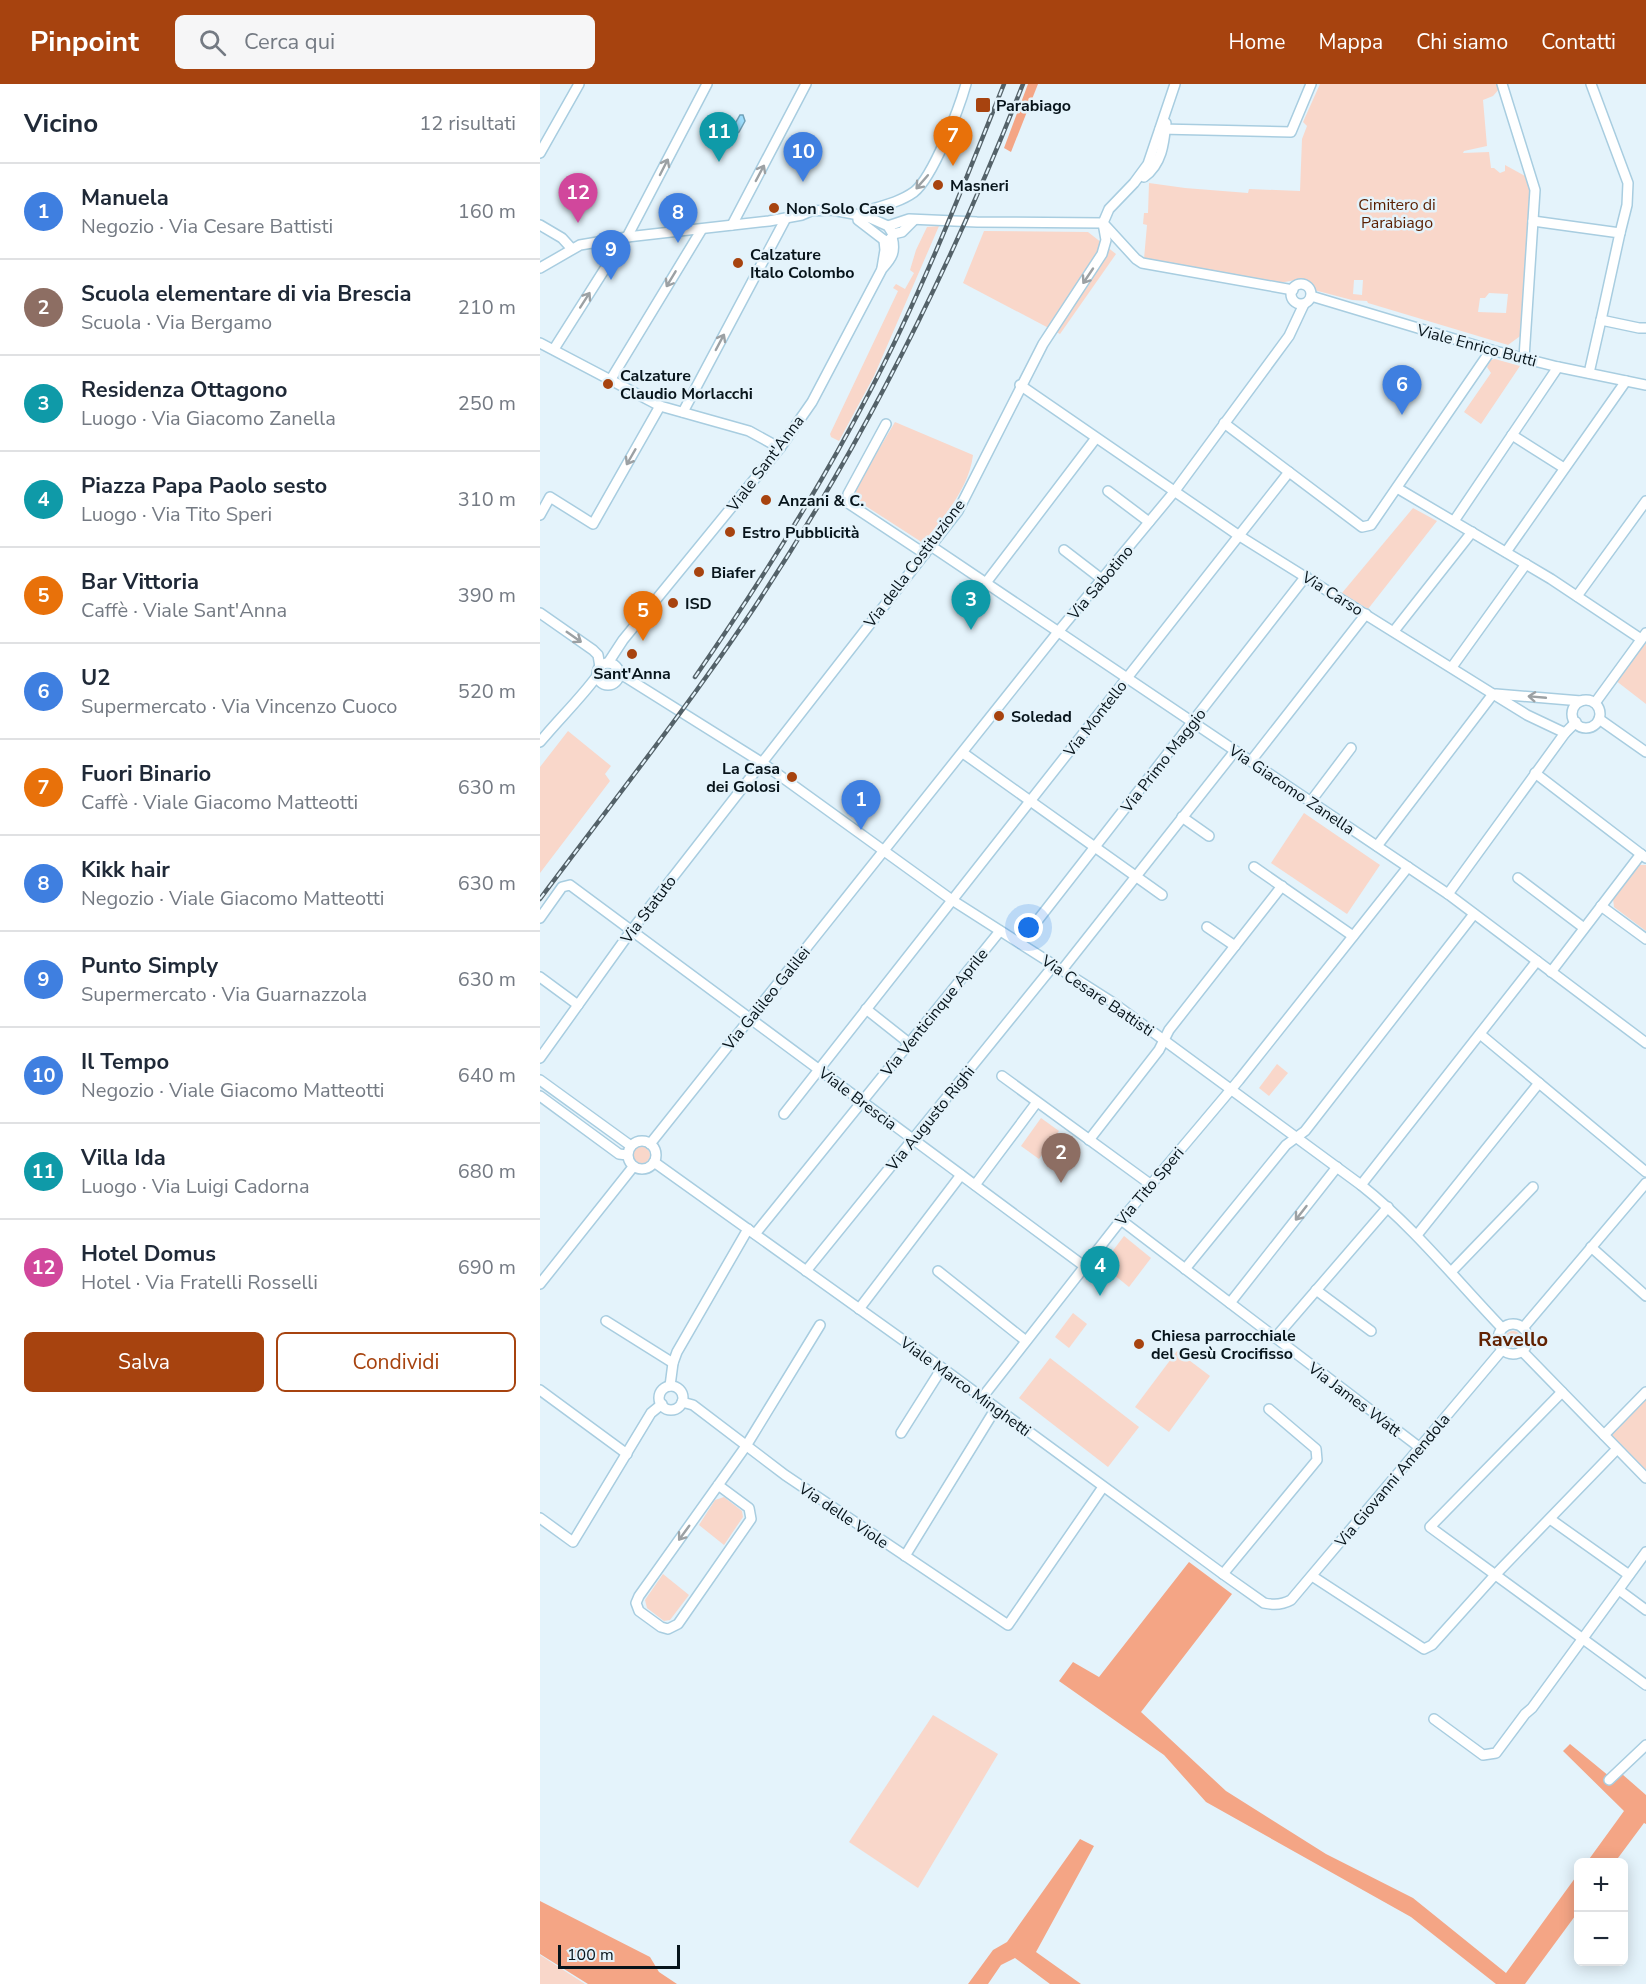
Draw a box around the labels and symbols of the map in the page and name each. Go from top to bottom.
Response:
place label: Parabiago [996,95,1071,117]
marker: Parabiago [974,96,992,114]
pin: 11 [700,112,738,162]
pin: 7 [934,116,972,166]
pin: 10 [784,132,822,182]
one-way arrow [659,158,670,176]
one-way arrow [754,164,766,182]
pin: 12 [558,174,597,223]
one-way arrow [916,174,929,190]
place label: Masneri [950,175,1009,197]
marker: Masneri [931,178,945,192]
pin: 8 [658,194,698,243]
park label: Cimitero di Parabiago [1358,194,1436,234]
place label: Non Solo Case [786,198,895,220]
marker: Non Solo Case [767,201,781,215]
pin: 9 [592,230,630,280]
place label: Calzature Italo Colombo [750,244,855,284]
marker: Calzature Italo Colombo [731,256,745,270]
one-way arrow [1082,267,1094,283]
one-way arrow [665,270,677,287]
one-way arrow [579,291,592,308]
street label: Viale Enrico Butti [1413,319,1539,373]
one-way arrow [714,334,726,351]
place label: Calzature Claudio Morlacchi [620,365,753,405]
pin: 6 [1382,366,1422,415]
marker: Calzature Claudio Morlacchi [601,377,615,391]
street label: Viale Sant'Anna [722,411,809,517]
one-way arrow [625,448,637,465]
place label: Anzani & C. [778,490,864,512]
marker: Anzani & C. [759,493,773,507]
street label: Via della Costituzione [859,495,970,633]
place label: Estro Pubblicità [742,522,860,544]
marker: Estro Pubblicità [723,525,737,539]
street label: Via Sabotino [1062,541,1139,625]
place label: Biafer [711,562,756,584]
marker: Biafer [692,565,706,579]
street label: Via Carso [1297,566,1367,621]
pin: 3 [952,580,990,630]
pin: 5 [624,592,662,641]
place label: ISD [685,593,712,615]
marker: ISD [666,596,680,610]
one-way arrow [566,631,582,643]
marker: Sant'Anna [625,647,639,661]
place label: Sant'Anna [593,663,671,685]
street label: Via Montello [1058,676,1133,762]
one-way arrow [1528,691,1548,702]
street label: Via Primo Maggio [1115,704,1212,818]
place label: Soledad [1011,706,1072,728]
marker: Soledad [992,709,1006,723]
street label: Via Giacomo Zanella [1223,739,1359,840]
place label: La Casa dei Golosi [706,758,780,798]
marker: La Casa dei Golosi [785,770,799,784]
pin: 1 [842,780,880,830]
street label: Via Statuto [615,871,682,949]
your location [1014,913,1043,942]
street label: Via Galileo Galilei [717,942,815,1056]
street label: Via Venticinque Aprile [876,944,993,1082]
street label: Via Cesare Battisti [1036,949,1158,1042]
street label: Viale Brescia [813,1062,901,1135]
street label: Via Augusto Righi [881,1062,980,1176]
pin: 2 [1042,1134,1080,1183]
street label: Via Tito Speri [1110,1143,1189,1231]
one-way arrow [1294,1205,1307,1221]
pin: 4 [1080,1246,1120,1296]
place label: Chiesa parrocchiale del Gesù Crocifisso [1151,1325,1296,1365]
district label: Ravello [1478,1326,1548,1353]
street label: Viale Marco Minghetti [895,1331,1035,1442]
marker: Chiesa parrocchiale del Gesù Crocifisso [1132,1337,1146,1351]
street label: Via James Watt [1303,1357,1406,1442]
street label: Via Giovanni Amendola [1330,1409,1455,1553]
street label: Via delle Viole [793,1477,893,1554]
one-way arrow [678,1524,690,1540]
scale bar [558,1942,680,1970]

